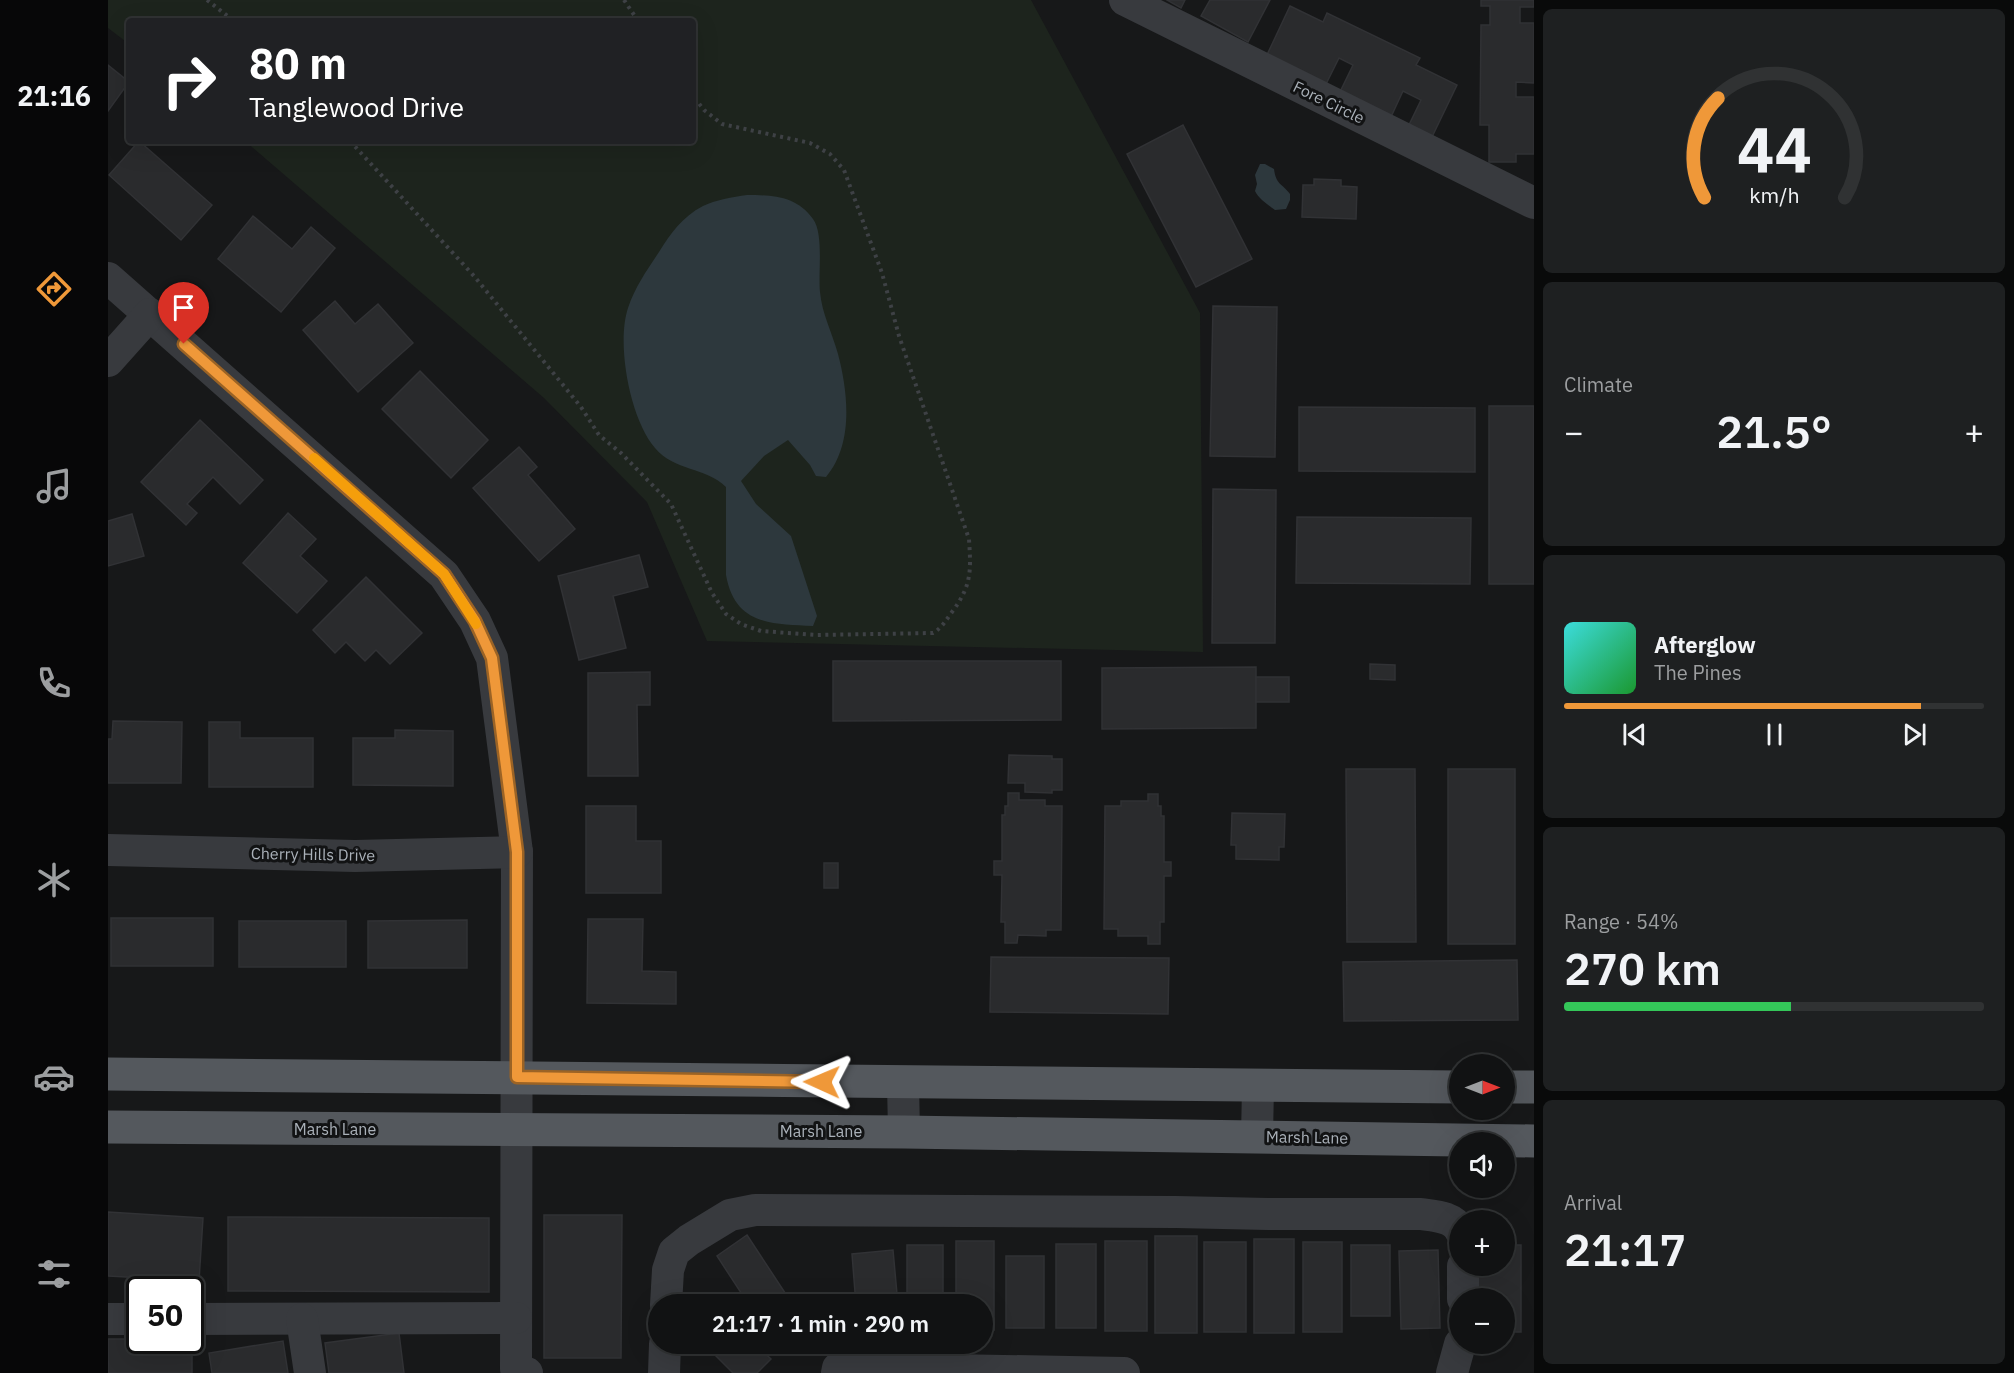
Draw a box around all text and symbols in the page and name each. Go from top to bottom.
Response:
text: 80 m [249,36,347,91]
icon: right [150,42,228,120]
street label: Fore Circle [1290,76,1368,128]
text: 21:16 [17,78,91,113]
text: Tanglewood Drive [249,89,464,124]
text: 44 [1737,108,1811,189]
text: km/h [1749,181,1799,209]
icon: directions [33,268,75,310]
pin [158,282,209,344]
icon: arrive [167,291,200,324]
text: Climate [1564,371,1633,398]
text: 21.5° [1716,402,1832,460]
text: − [1564,410,1584,453]
text: + [1964,410,1984,453]
icon: music [33,465,75,507]
text: Afterglow [1654,630,1756,659]
text: The Pines [1654,659,1742,686]
icon: phone [33,662,75,704]
icon: previous [1618,718,1651,751]
icon: pause [1758,718,1791,751]
icon: next [1898,718,1931,751]
street label: Cherry Hills Drive [251,843,375,865]
icon: climate [33,859,75,901]
text: Range · 54% [1564,908,1679,935]
text: 270 km [1564,939,1721,997]
position arrow [790,1050,854,1114]
north arrow [1449,1054,1515,1120]
map controls [1449,1054,1515,1354]
icon: car [33,1056,75,1098]
street label: Marsh Lane [294,1119,376,1139]
street label: Marsh Lane [780,1121,862,1141]
street label: Marsh Lane [1266,1126,1349,1148]
button: sound [1449,1132,1515,1198]
text: Arrival [1564,1189,1622,1216]
button: + [1449,1210,1515,1276]
text: 21:17 [1564,1220,1686,1278]
icon: filters [33,1253,75,1295]
speed limit sign: 50 [126,1276,204,1354]
button: − [1449,1288,1515,1354]
text: 21:17 · 1 min · 290 m [712,1309,929,1338]

